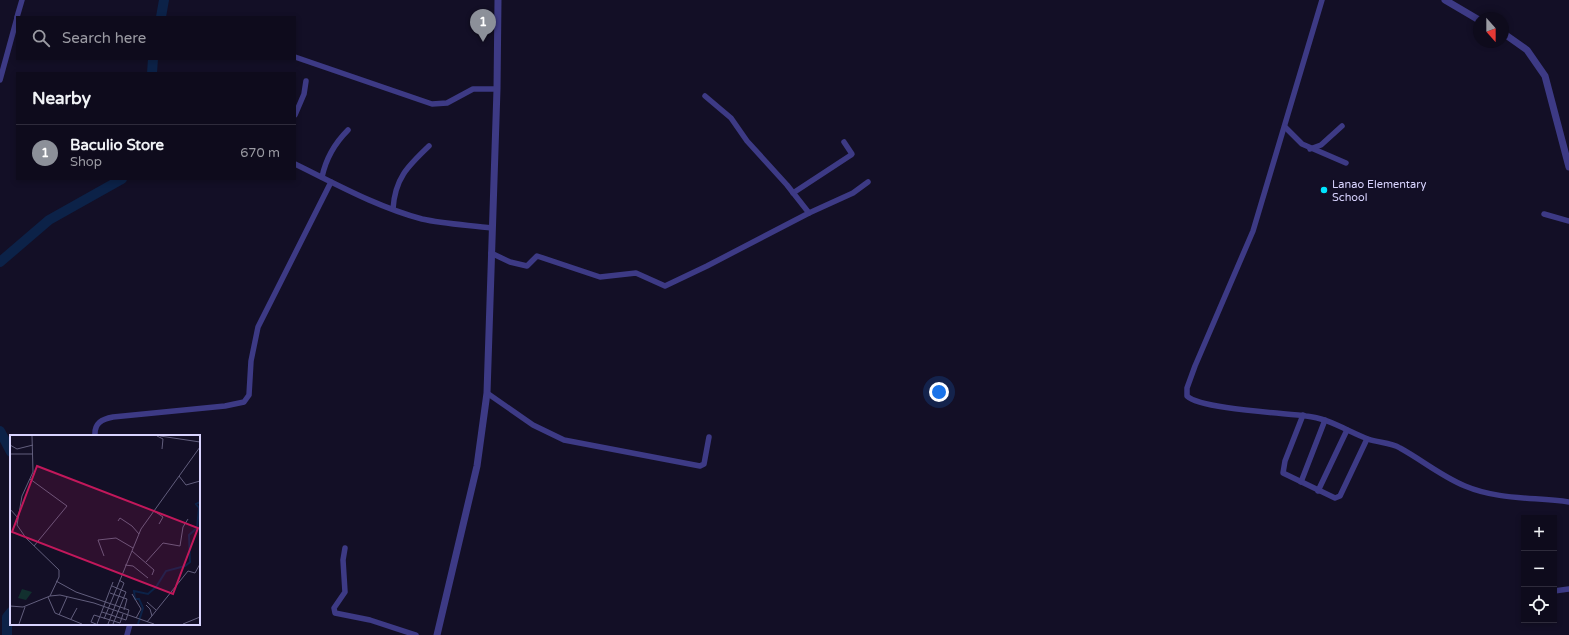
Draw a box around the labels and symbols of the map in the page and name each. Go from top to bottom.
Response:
pin: 1 [470,9,496,42]
north arrow [1473,12,1509,48]
place label: Lanao Elementary School [1332,178,1426,204]
marker: Lanao Elementary School [1319,185,1329,195]
your location [929,382,949,402]
inset map [10,435,200,625]

